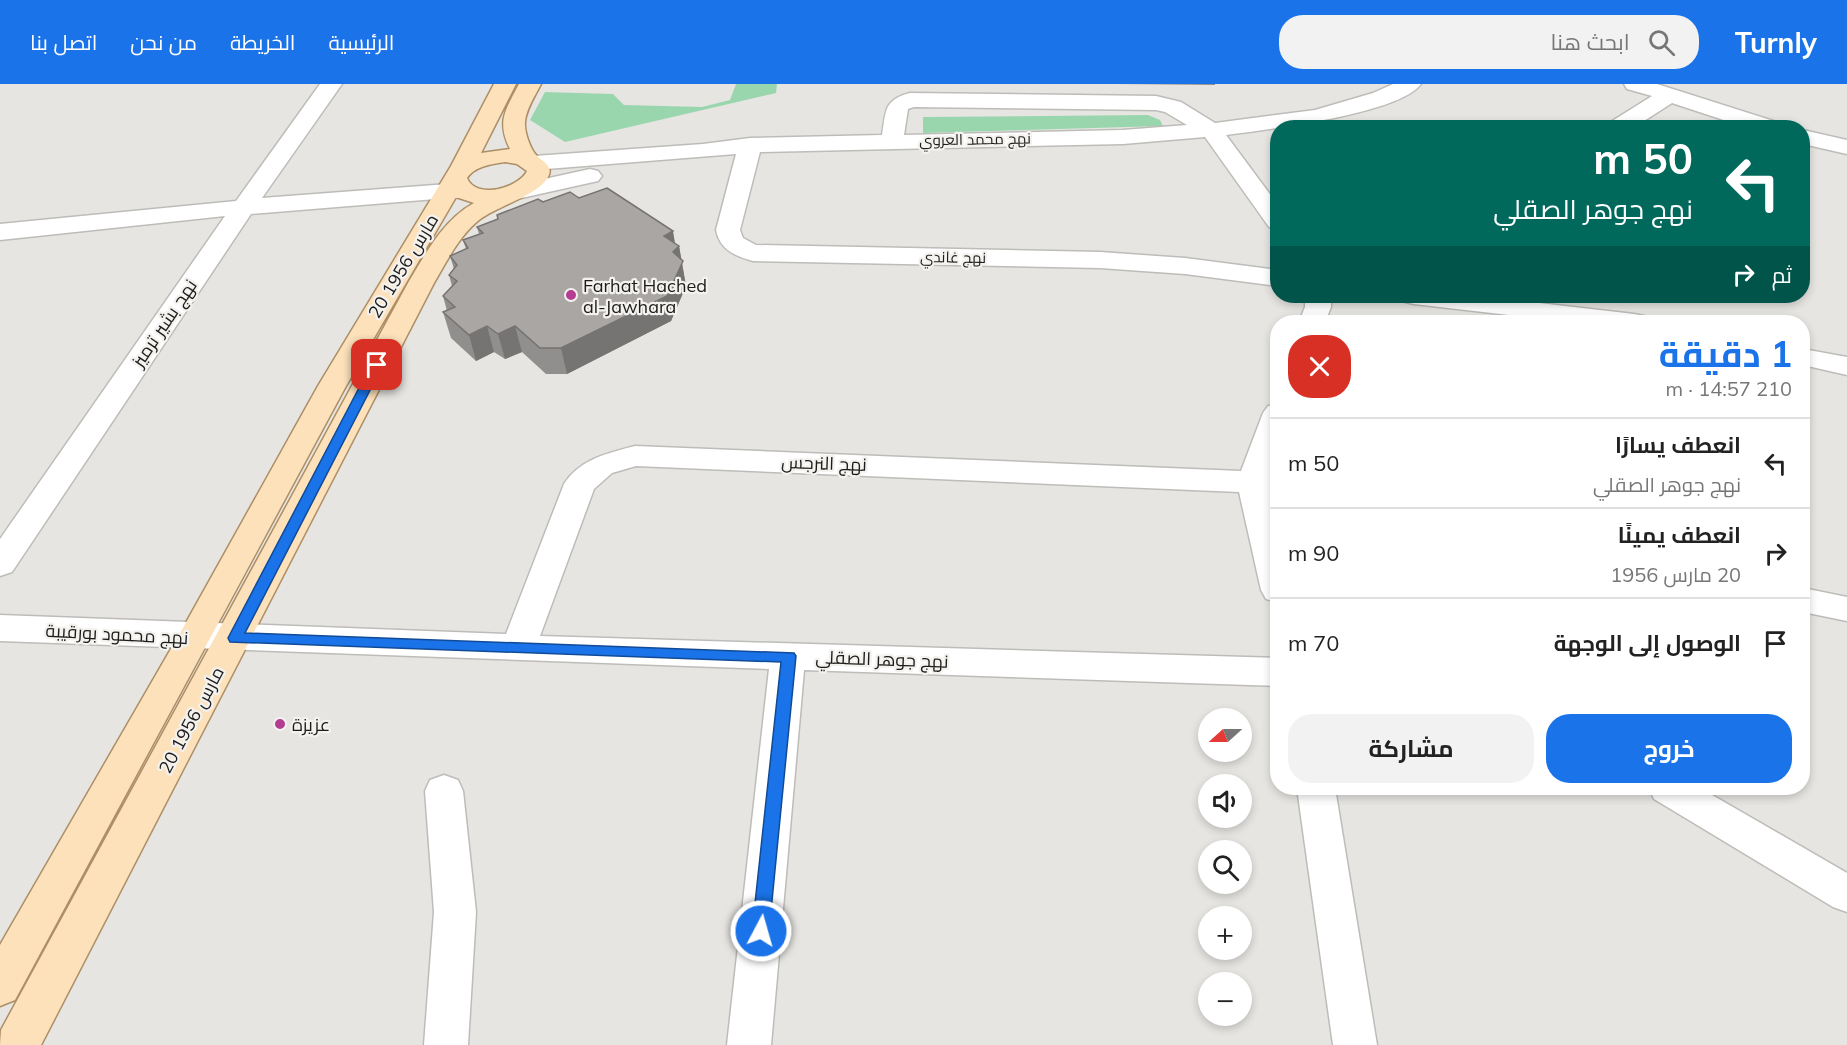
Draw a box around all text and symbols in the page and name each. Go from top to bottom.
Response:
search box [1279,15,1699,69]
text: Turnly [1735,25,1817,60]
icon: search [1645,26,1678,59]
text: ابحث هنا [1550,28,1630,56]
text: اتصل بنا [30,29,97,55]
text: من نحن [130,29,197,55]
text: الخريطة [230,29,295,55]
text: الرئيسية [328,29,394,55]
street label: نهج محمد العروي [919,129,1031,152]
text: 50 m [1593,132,1693,185]
icon: left [1714,144,1792,222]
text: نهج جوهر الصقلي [1493,192,1693,226]
street label: 20 مارس 1956 [363,210,443,322]
street label: نهج غاندي [920,247,986,270]
icon: right [1727,258,1760,291]
text: ثم [1772,261,1792,289]
place label: Farhat Hached al-Jawhara [583,274,707,318]
street label: نهج بشير ترميز [126,275,203,373]
marker: Farhat Hached al-Jawhara [564,288,578,302]
text: 1 دقيقة [1659,331,1792,376]
button: close [1288,335,1351,398]
pin [351,339,402,390]
icon: arrive [360,348,393,381]
text: 210 m · 14:57 [1666,376,1792,401]
text: انعطف يسارًا [1615,431,1741,459]
icon: left [1759,447,1792,480]
text: 50 m [1288,449,1339,477]
street label: نهج النرجس [781,450,867,477]
text: نهج جوهر الصقلي [1593,472,1741,497]
text: انعطف يمينًا [1618,521,1741,549]
icon: right [1759,537,1792,570]
text: 90 m [1288,539,1339,567]
text: 20 مارس 1956 [1610,562,1741,587]
street label: نهج محمود بورقيبة [45,619,189,650]
icon: arrive [1759,627,1792,660]
text: 70 m [1288,629,1339,657]
text: الوصول إلى الوجهة [1554,629,1741,657]
street label: نهج جوهر الصقلي [815,645,949,676]
street label: 20 مارس 1956 [153,663,229,777]
north arrow [1198,708,1252,762]
map controls [1198,708,1252,1026]
place label: عزيزة [292,713,330,736]
button: مشاركة [1288,714,1534,783]
button: خروج [1546,714,1792,783]
marker: عزيزة [273,717,287,731]
button: sound [1198,774,1252,828]
button: search [1198,840,1252,894]
position arrow [729,899,793,963]
button: + [1198,906,1252,960]
button: − [1198,972,1252,1026]

